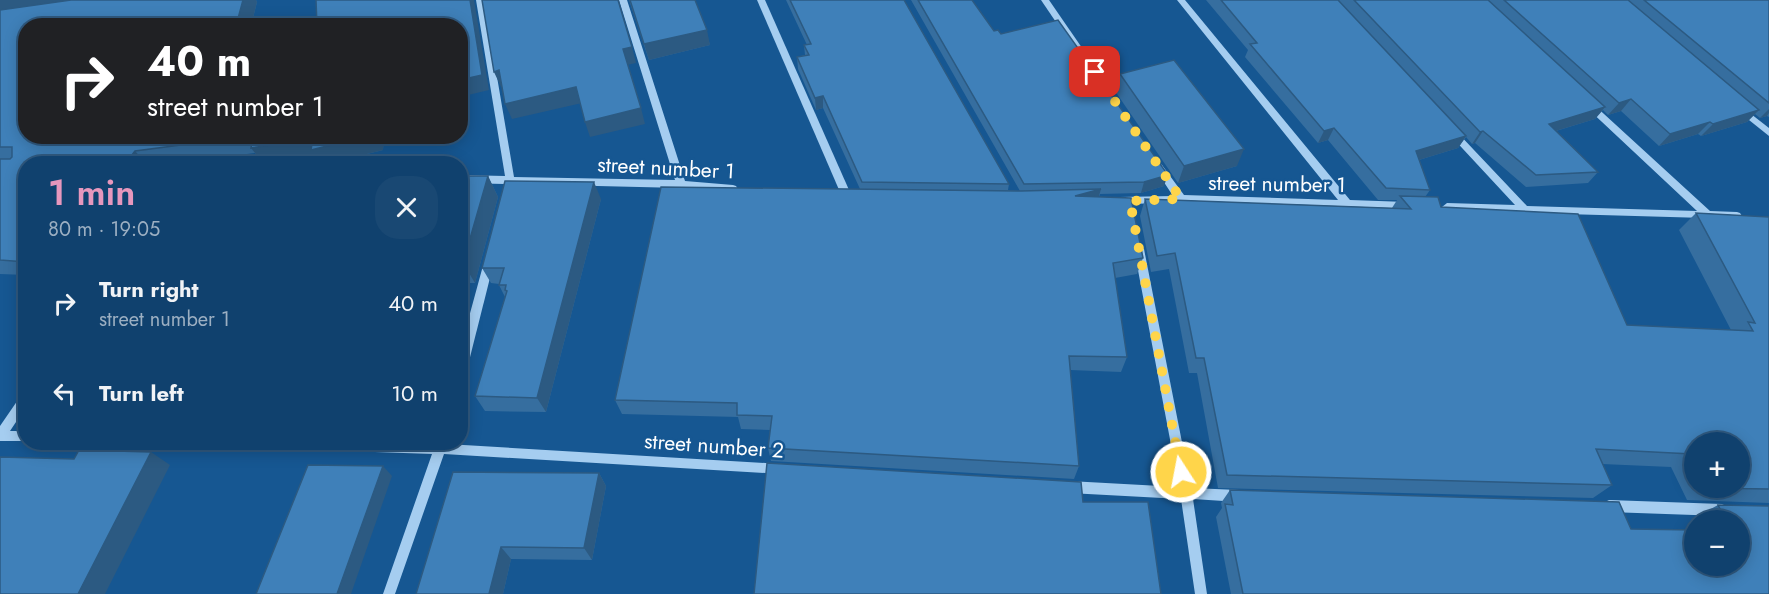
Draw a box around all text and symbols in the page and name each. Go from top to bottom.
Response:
text: 40 m [147,31,251,92]
icon: right [48,42,126,120]
pin [1069,46,1120,97]
icon: arrive [1078,55,1111,88]
text: street number 1 [147,87,324,126]
street label: street number 1 [597,149,735,187]
text: 1 min [48,166,135,218]
street label: street number 1 [1208,168,1346,200]
button: close [375,176,438,239]
text: 80 m · 19:05 [48,215,160,244]
text: Turn right [99,273,199,305]
icon: right [48,287,81,320]
text: 40 m [388,287,438,319]
text: street number 1 [99,305,230,334]
icon: left [48,377,81,410]
text: Turn left [99,377,184,409]
text: 10 m [391,377,438,409]
street label: street number 2 [643,426,785,466]
map controls [1684,432,1750,576]
button: + [1684,432,1750,498]
position arrow [1149,440,1213,504]
button: − [1684,510,1750,576]

